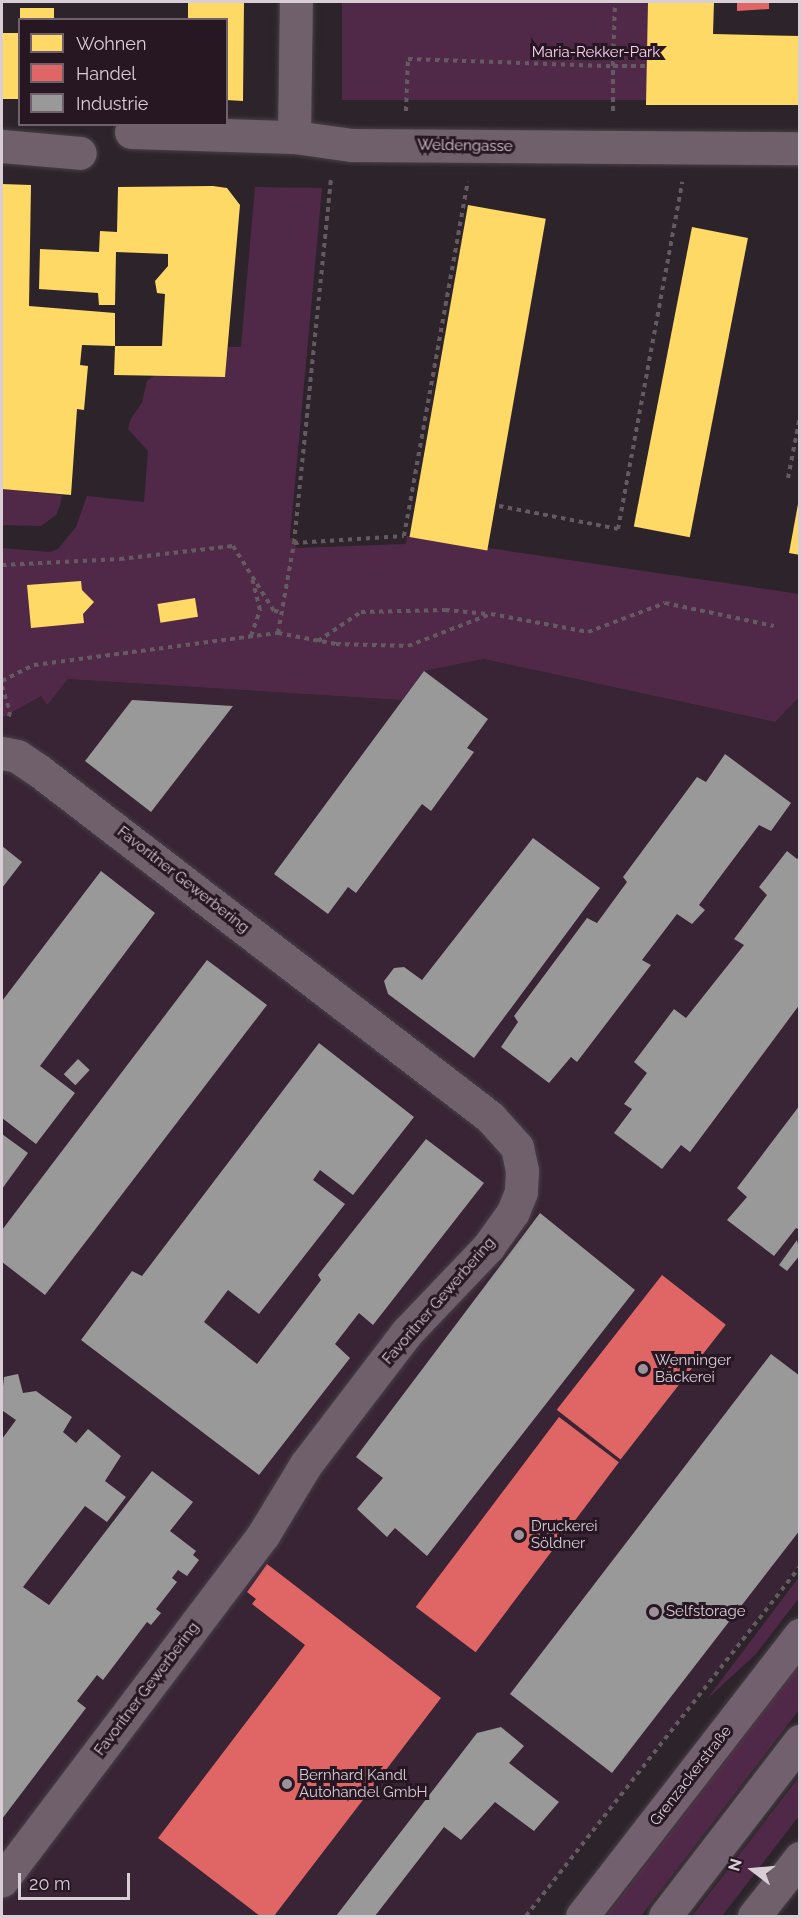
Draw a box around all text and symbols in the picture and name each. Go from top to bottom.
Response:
legend [18,18,228,126]
text: Wohnen [76,33,146,54]
park label: Maria-Rekker-Park [532,44,660,62]
text: Handel [76,63,136,84]
text: Industrie [76,93,148,114]
street label: Weldengasse [417,136,513,156]
street label: Favoritner Gewerbering [113,823,253,937]
street label: Favoritner Gewerbering [379,1234,499,1368]
place label: Wenninger Bäckerei [655,1351,731,1386]
marker: Wenninger Bäckerei [636,1362,650,1376]
place label: Druckerei Söldner [531,1517,598,1552]
marker: Druckerei Söldner [512,1528,526,1542]
place label: Selfstorage [666,1603,745,1621]
marker: Selfstorage [647,1605,661,1619]
street label: Favoritner Gewerbering [91,1619,203,1759]
street label: Grenzackerstraße [647,1723,735,1829]
place label: Bernhard Kandl Autohandel GmbH [299,1766,428,1801]
marker: Bernhard Kandl Autohandel GmbH [280,1777,294,1791]
north arrow [723,1840,783,1900]
text: N [724,1856,746,1873]
scale bar [21,1861,134,1899]
text: 20 m [29,1873,71,1894]

